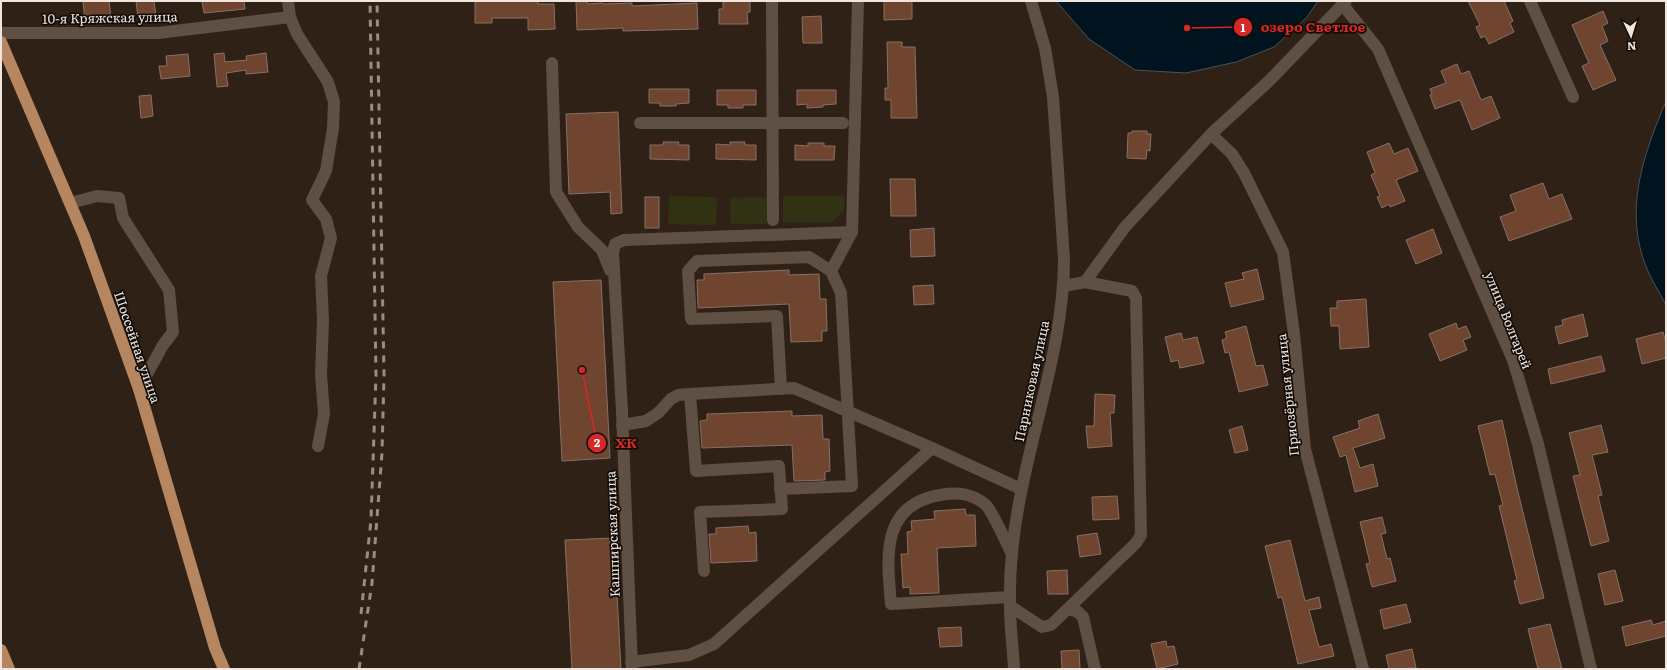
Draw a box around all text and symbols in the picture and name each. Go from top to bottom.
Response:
street label: 10-я Кряжская улица [42,6,178,28]
callout: озеро Светлое [1233,14,1373,40]
text: озеро Светлое [1261,16,1365,36]
north arrow [1611,16,1651,56]
text: 1 [1241,18,1246,36]
text: N [1627,39,1637,55]
street label: улица Волгарей [1481,268,1537,372]
street label: Шоссейная улица [110,289,166,405]
street label: Парниковая улица [1009,319,1053,443]
street label: Приозёрная улица [1271,333,1303,457]
callout: ХК [587,430,644,456]
text: ХК [615,432,637,452]
text: 2 [594,433,601,451]
street label: Кашпирская улица [600,471,624,597]

